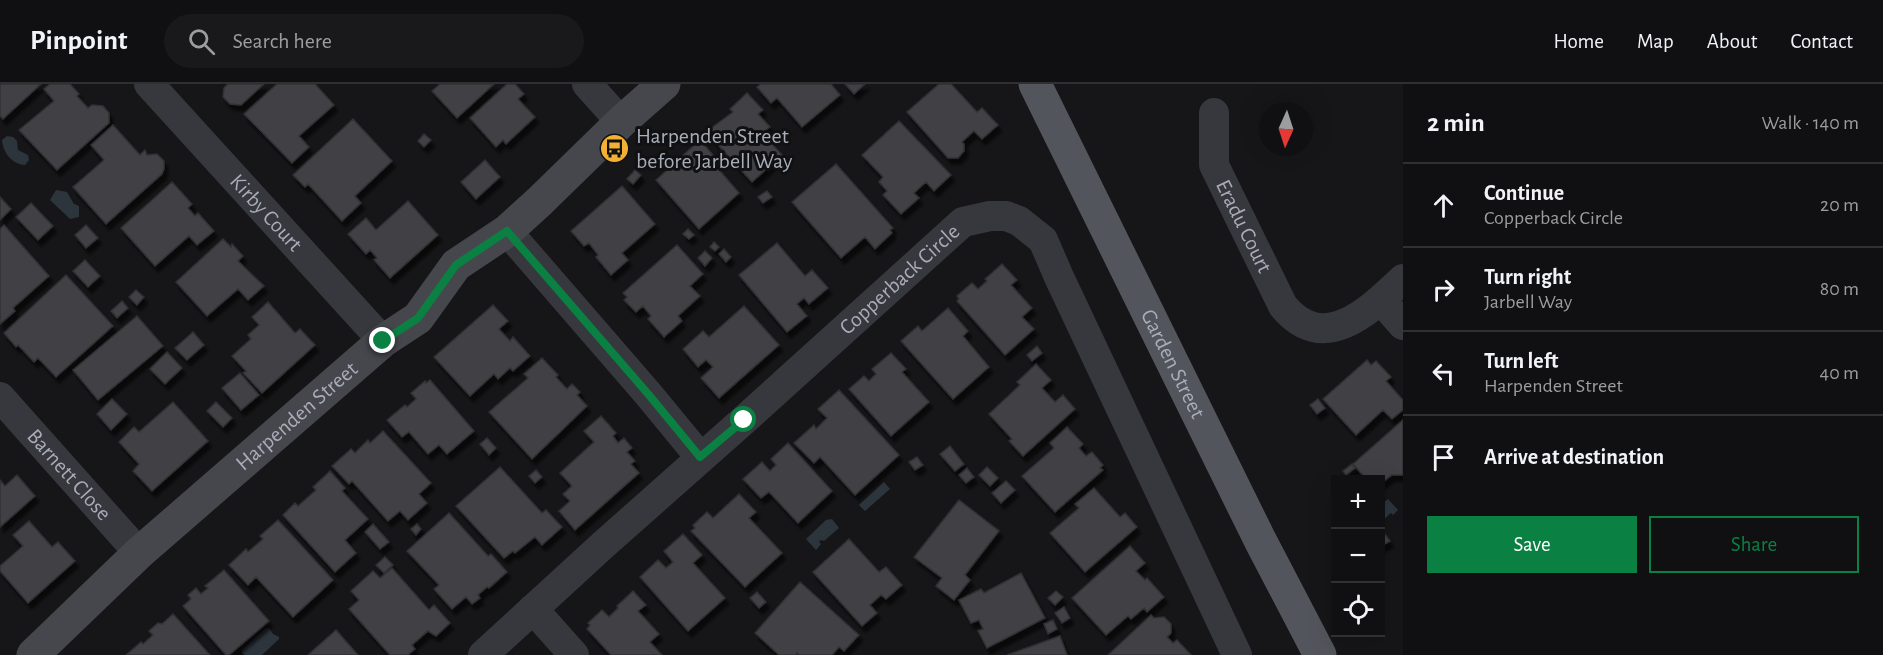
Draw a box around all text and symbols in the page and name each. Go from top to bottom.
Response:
search box [164,14,584,68]
icon: search [185,25,218,58]
text: Pinpoint [30,27,128,55]
text: Search here [233,30,332,52]
text: Home [1553,31,1604,52]
text: Map [1637,31,1674,52]
text: About [1707,31,1757,52]
text: Contact [1790,31,1853,52]
north arrow [1259,102,1313,156]
text: 2 min [1427,110,1485,136]
text: Walk · 140 m [1761,113,1859,133]
place label: Harpenden Street before Jarbell Way [636,125,793,172]
bus stop icon: Harpenden Street before Jarbell Way [599,133,631,165]
street label: Kirby Court [226,170,306,255]
street label: Eradu Court [1212,176,1276,276]
text: Continue [1484,182,1564,204]
icon: ahead [1427,189,1460,222]
text: 20 m [1820,195,1859,215]
text: Copperback Circle [1484,208,1623,228]
street label: Copperback Circle [835,220,964,339]
text: Turn right [1484,266,1571,288]
icon: right [1427,273,1460,306]
text: 80 m [1820,279,1859,299]
text: Jarbell Way [1484,292,1572,312]
street label: Garden Street [1137,306,1209,422]
route end [369,327,395,353]
text: Turn left [1484,350,1558,372]
icon: left [1427,357,1460,390]
street label: Harpenden Street [232,358,362,474]
text: 40 m [1820,363,1859,383]
text: Harpenden Street [1484,376,1623,396]
route start [730,406,756,432]
street label: Barnett Close [23,425,115,525]
icon: arrive [1427,441,1460,474]
text: Arrive at destination [1484,446,1664,468]
map controls [1331,475,1385,637]
button: + [1331,475,1385,529]
button: Save [1427,516,1637,573]
button: Share [1649,516,1859,573]
button: − [1331,529,1385,583]
button: locate [1331,583,1385,637]

